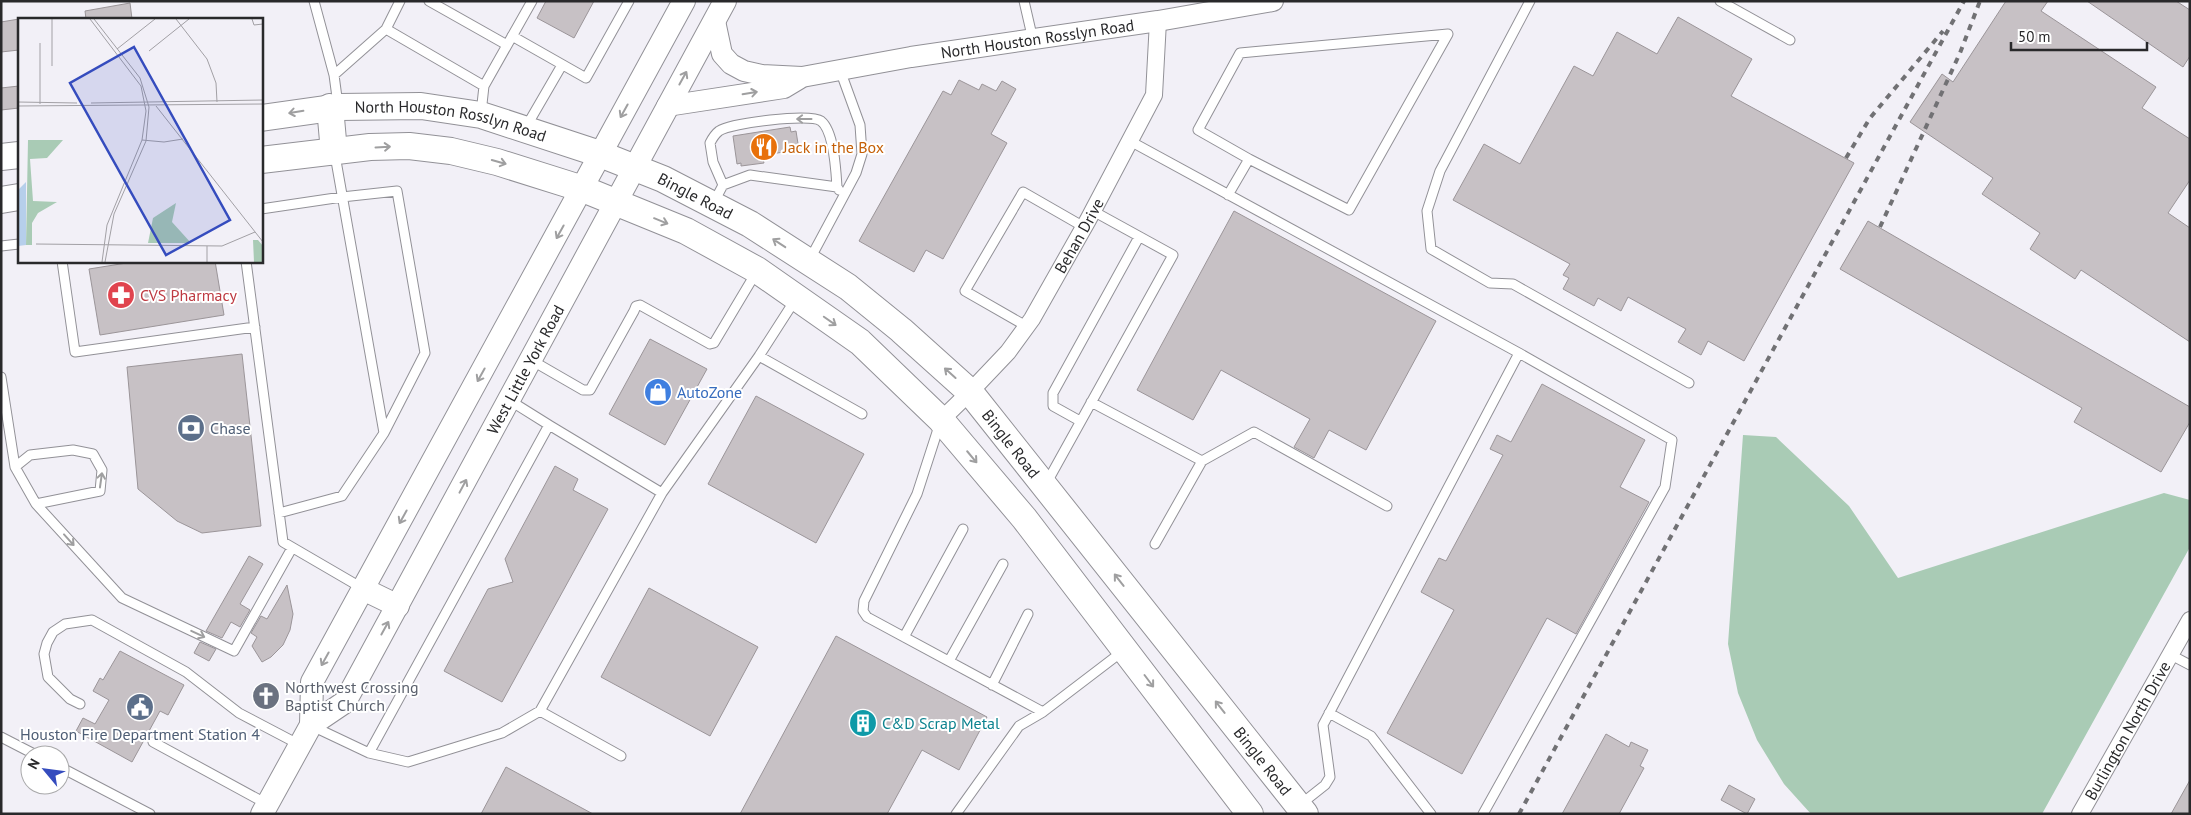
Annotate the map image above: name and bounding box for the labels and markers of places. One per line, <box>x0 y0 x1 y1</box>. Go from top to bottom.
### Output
restaurant icon: Jack in the Box <box>749 132 779 162</box>
place label: Jack in the Box <box>782 137 884 157</box>
pharmacy icon: CVS Pharmacy <box>106 280 136 310</box>
place label: CVS Pharmacy <box>140 285 238 305</box>
shop icon: AutoZone <box>643 377 673 407</box>
place label: AutoZone <box>677 382 742 402</box>
bank icon: Chase <box>176 413 206 443</box>
place label: Chase <box>210 418 251 438</box>
place label: Northwest Crossing Baptist Church <box>285 677 419 715</box>
church icon: Northwest Crossing Baptist Church <box>251 681 281 711</box>
public building icon: Houston Fire Department Station 4 <box>125 692 155 722</box>
building icon: C&D Scrap Metal <box>848 708 878 738</box>
place label: C&D Scrap Metal <box>882 713 1000 733</box>
place label: Houston Fire Department Station 4 <box>20 724 260 744</box>

